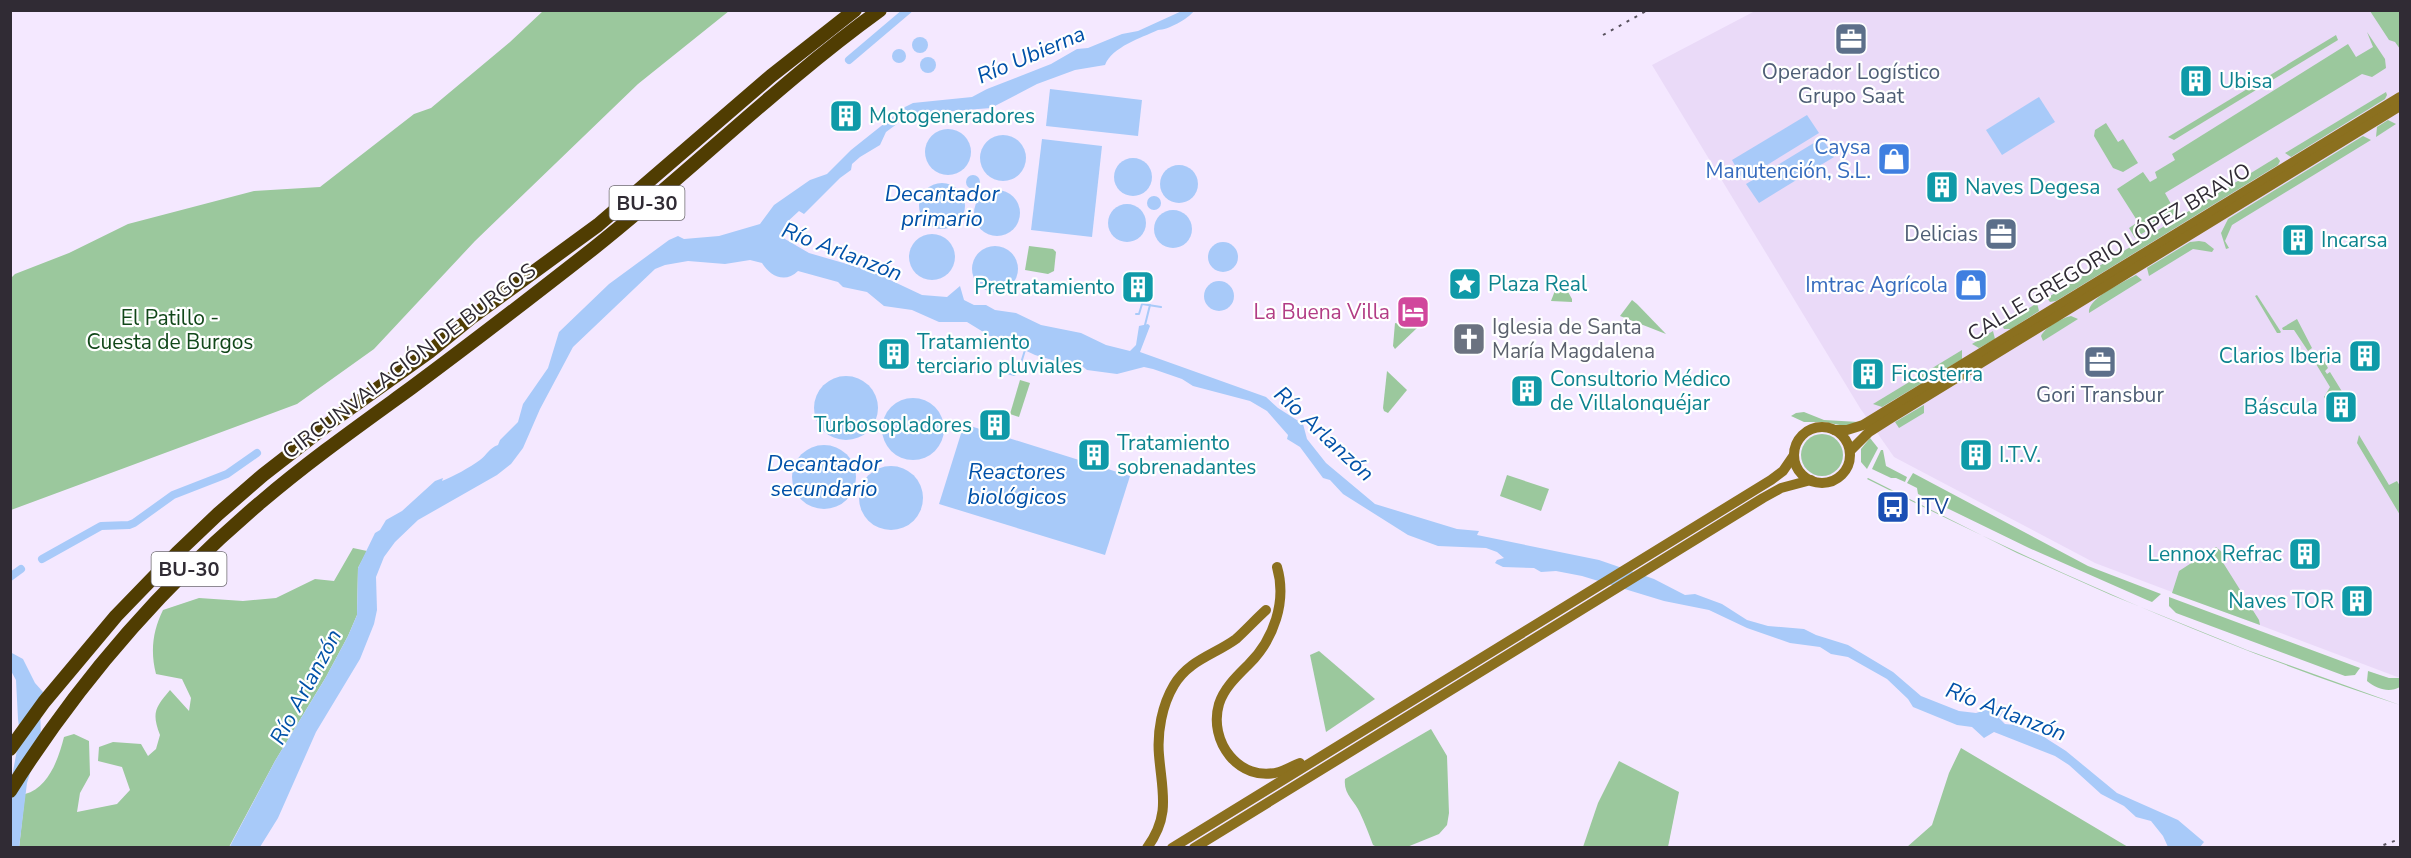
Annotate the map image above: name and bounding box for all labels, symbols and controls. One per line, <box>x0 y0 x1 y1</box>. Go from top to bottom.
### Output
water label: Río Ubierna <box>972 19 1090 91</box>
office icon: Operador Logístico Grupo Saat <box>1833 21 1869 57</box>
place label: Operador Logístico Grupo Saat <box>1762 58 1940 110</box>
building icon: Ubisa <box>2178 63 2214 99</box>
place label: Ubisa <box>2219 67 2273 95</box>
building icon: Motogeneradores <box>828 98 864 134</box>
place label: Motogeneradores <box>869 102 1035 130</box>
place label: Caysa Manutención, S.L. <box>1706 133 1871 185</box>
shop icon: Caysa Manutención, S.L. <box>1876 141 1912 177</box>
street label: CALLE GREGORIO LÓPEZ BRAVO <box>1962 156 2256 348</box>
building icon: Naves Degesa <box>1924 169 1960 205</box>
place label: Naves Degesa <box>1965 173 2100 201</box>
water label: Decantador primario <box>885 179 1000 234</box>
road number: BU-30 <box>610 186 684 220</box>
water label: Río Arlanzón <box>777 215 907 289</box>
office icon: Delicias <box>1983 216 2019 252</box>
place label: Delicias <box>1904 220 1978 248</box>
building icon: Incarsa <box>2280 222 2316 258</box>
place label: Incarsa <box>2321 226 2388 254</box>
street label: CIRCUNVALACIÓN DE BURGOS <box>277 256 541 466</box>
place icon: Plaza Real <box>1447 266 1483 302</box>
shop icon: Imtrac Agrícola <box>1953 267 1989 303</box>
building icon: Pretratamiento <box>1120 269 1156 305</box>
place label: Plaza Real <box>1488 270 1588 298</box>
place label: Imtrac Agrícola <box>1805 271 1948 299</box>
place label: Pretratamiento <box>974 273 1115 301</box>
hotel icon: La Buena Villa <box>1395 294 1431 330</box>
place label: La Buena Villa <box>1254 298 1390 326</box>
park label: El Patillo - Cuesta de Burgos <box>87 304 253 356</box>
place label: Iglesia de Santa María Magdalena <box>1492 313 1655 365</box>
church icon: Iglesia de Santa María Magdalena <box>1451 321 1487 357</box>
place label: Tratamiento terciario pluviales <box>917 328 1082 380</box>
building icon: Tratamiento terciario pluviales <box>876 336 912 372</box>
building icon: Clarios Iberia <box>2347 338 2383 374</box>
place label: Clarios Iberia <box>2219 342 2342 370</box>
office icon: Gori Transbur <box>2082 344 2118 380</box>
building icon: Ficosterra <box>1850 356 1886 392</box>
place label: Ficosterra <box>1891 360 1983 388</box>
place label: Consultorio Médico de Villalonquéjar <box>1550 365 1731 417</box>
building icon: Consultorio Médico de Villalonquéjar <box>1509 373 1545 409</box>
water label: Río Arlanzón <box>1267 380 1381 488</box>
place label: Gori Transbur <box>2036 381 2164 409</box>
building icon: Báscula <box>2323 389 2359 425</box>
place label: Báscula <box>2244 393 2318 421</box>
building icon: Turbosopladores <box>977 407 1013 443</box>
place label: Turbosopladores <box>814 411 972 439</box>
place label: Tratamiento sobrenadantes <box>1117 429 1256 481</box>
building icon: Tratamiento sobrenadantes <box>1076 437 1112 473</box>
building icon: I.T.V. <box>1958 437 1994 473</box>
place label: I.T.V. <box>1999 441 2041 469</box>
water label: Decantador secundario <box>767 449 882 504</box>
water label: Reactores biológicos <box>967 457 1067 512</box>
bus stop icon: ITV <box>1875 489 1911 525</box>
place label: ITV <box>1916 493 1949 521</box>
building icon: Lennox Refrac <box>2287 536 2323 572</box>
place label: Lennox Refrac <box>2148 540 2282 568</box>
road number: BU-30 <box>152 552 226 586</box>
building icon: Naves TOR <box>2339 583 2375 619</box>
place label: Naves TOR <box>2228 587 2334 615</box>
water label: Río Arlanzón <box>263 624 349 750</box>
water label: Río Arlanzón <box>1941 675 2071 749</box>

